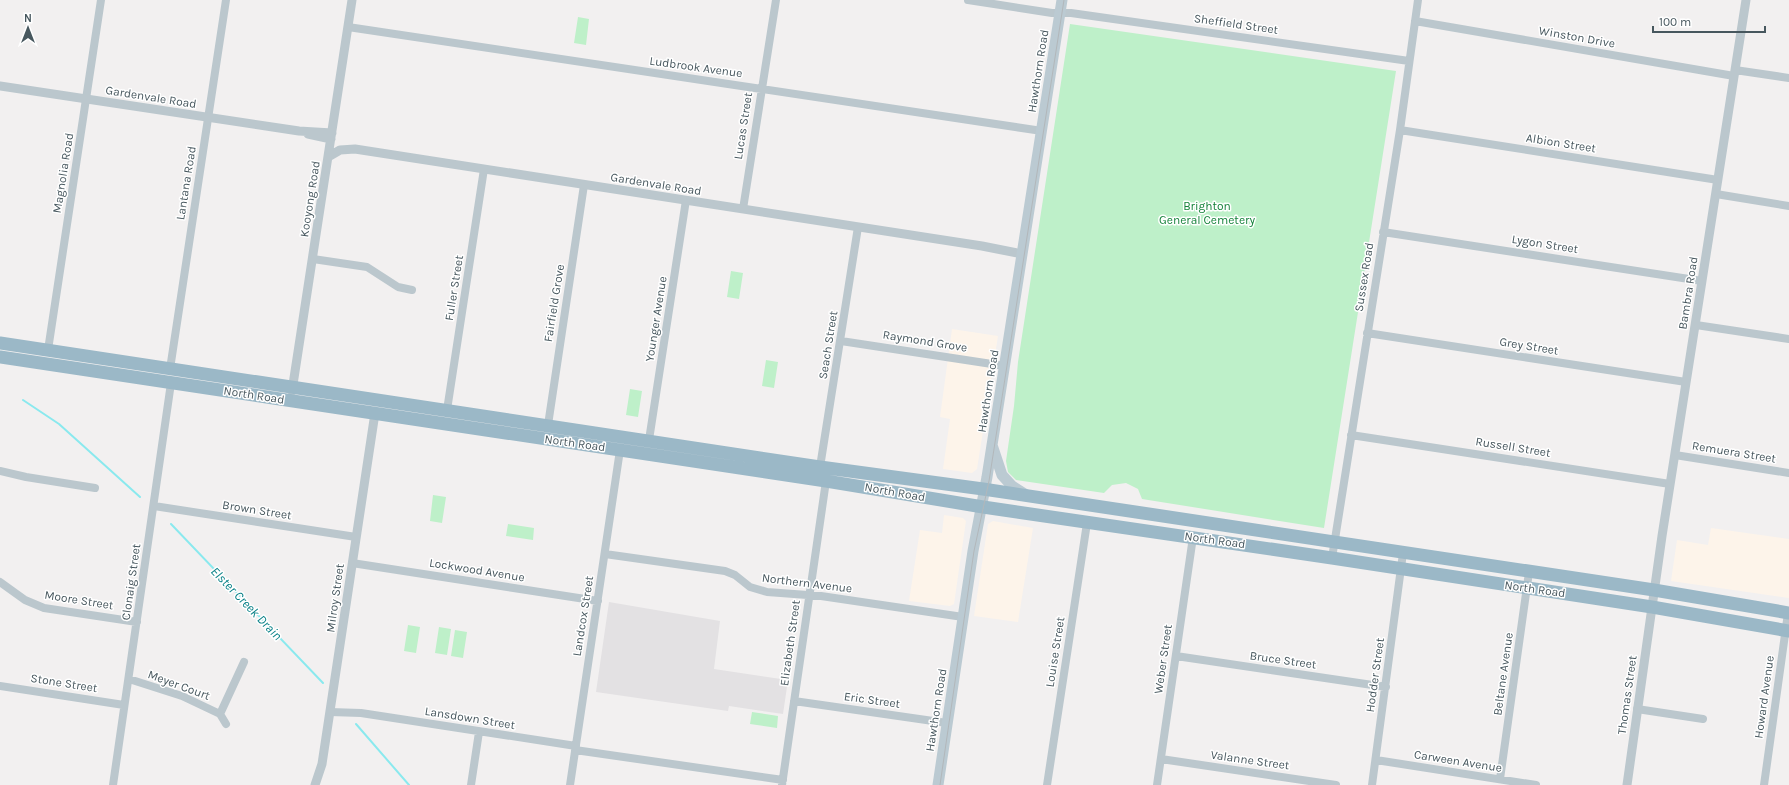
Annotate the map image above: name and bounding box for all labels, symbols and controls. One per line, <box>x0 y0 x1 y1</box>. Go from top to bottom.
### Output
north arrow <box>8 8 48 48</box>
scale bar <box>1653 8 1765 34</box>
street label: Sheffield Street <box>1193 11 1279 37</box>
text: N <box>24 12 32 25</box>
text: 100 m <box>1659 15 1691 29</box>
street label: Winston Drive <box>1538 23 1616 51</box>
street label: Hawthorn Road <box>1025 29 1051 113</box>
street label: Ludbrook Avenue <box>649 54 743 80</box>
street label: Gardenvale Road <box>105 83 197 111</box>
street label: Lucas Street <box>731 91 755 161</box>
street label: Albion Street <box>1525 131 1597 156</box>
street label: Magnolia Road <box>50 132 76 214</box>
street label: Lantana Road <box>173 145 199 221</box>
street label: Kooyong Road <box>297 160 323 238</box>
street label: Gardenvale Road <box>610 170 702 198</box>
park label: Brighton General Cemetery <box>1159 199 1255 227</box>
street label: Lygon Street <box>1511 232 1580 256</box>
street label: Sussex Road <box>1352 241 1376 313</box>
street label: Fuller Street <box>442 254 466 322</box>
street label: Bambra Road <box>1675 255 1701 331</box>
street label: Fairfield Grove <box>541 263 567 343</box>
street label: Younger Avenue <box>642 275 670 363</box>
street label: Seach Street <box>816 309 840 380</box>
street label: Raymond Grove <box>882 327 968 355</box>
street label: Grey Street <box>1498 334 1560 358</box>
street label: Hawthorn Road <box>975 349 1001 433</box>
street label: North Road <box>223 383 285 407</box>
street label: North Road <box>544 432 606 454</box>
street label: Russell Street <box>1474 434 1552 460</box>
street label: Remuera Street <box>1691 438 1778 466</box>
street label: North Road <box>864 480 926 504</box>
street label: Brown Street <box>221 498 293 522</box>
street label: North Road <box>1184 529 1246 551</box>
street label: Clonaig Street <box>119 542 143 621</box>
street label: Lockwood Avenue <box>428 556 526 584</box>
street label: Milroy Street <box>323 562 347 633</box>
water label: Elster Creek Drain <box>208 564 285 643</box>
street label: Northern Avenue <box>761 571 853 595</box>
street label: Landcox Street <box>570 574 596 657</box>
street label: North Road <box>1504 578 1566 600</box>
street label: Moore Street <box>44 588 115 612</box>
street label: Elizabeth Street <box>777 599 803 687</box>
street label: Louise Street <box>1043 615 1068 688</box>
street label: Weber Street <box>1151 623 1175 695</box>
street label: Beltane Avenue <box>1490 632 1516 716</box>
street label: Hodder Street <box>1363 636 1387 713</box>
street label: Bruce Street <box>1249 648 1318 672</box>
street label: Thomas Street <box>1615 654 1640 735</box>
street label: Howard Avenue <box>1751 655 1777 739</box>
street label: Meyer Court <box>146 667 213 703</box>
street label: Hawthorn Road <box>923 668 949 752</box>
street label: Stone Street <box>30 671 99 695</box>
street label: Eric Street <box>843 689 902 711</box>
street label: Lansdown Street <box>424 704 517 732</box>
street label: Carween Avenue <box>1413 747 1503 775</box>
street label: Valanne Street <box>1210 748 1291 773</box>

